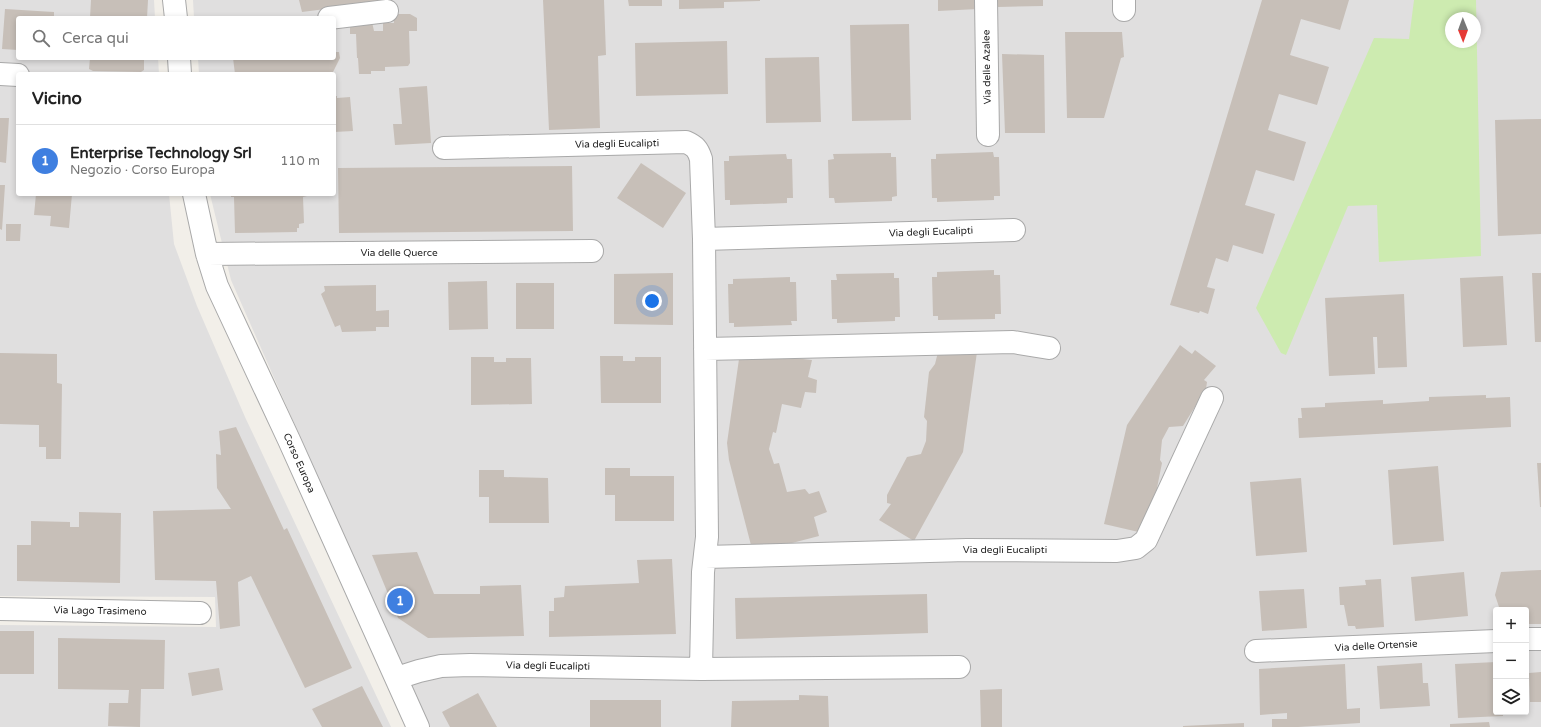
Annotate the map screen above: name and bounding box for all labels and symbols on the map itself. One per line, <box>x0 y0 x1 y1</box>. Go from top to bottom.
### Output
north arrow <box>1445 12 1481 48</box>
street label: Via delle Azalee <box>980 29 994 104</box>
street label: Via degli Eucalipti <box>575 137 659 151</box>
street label: Via degli Eucalipti <box>889 225 973 239</box>
street label: Via delle Querce <box>360 247 438 259</box>
your location <box>642 291 662 311</box>
street label: Corso Europa <box>280 431 318 495</box>
street label: Via degli Eucalipti <box>963 544 1047 556</box>
pin: 1 <box>387 586 413 616</box>
street label: Via Lago Trasimeno <box>53 604 147 618</box>
street label: Via delle Ortensie <box>1334 638 1418 654</box>
street label: Via degli Eucalipti <box>506 659 590 673</box>

